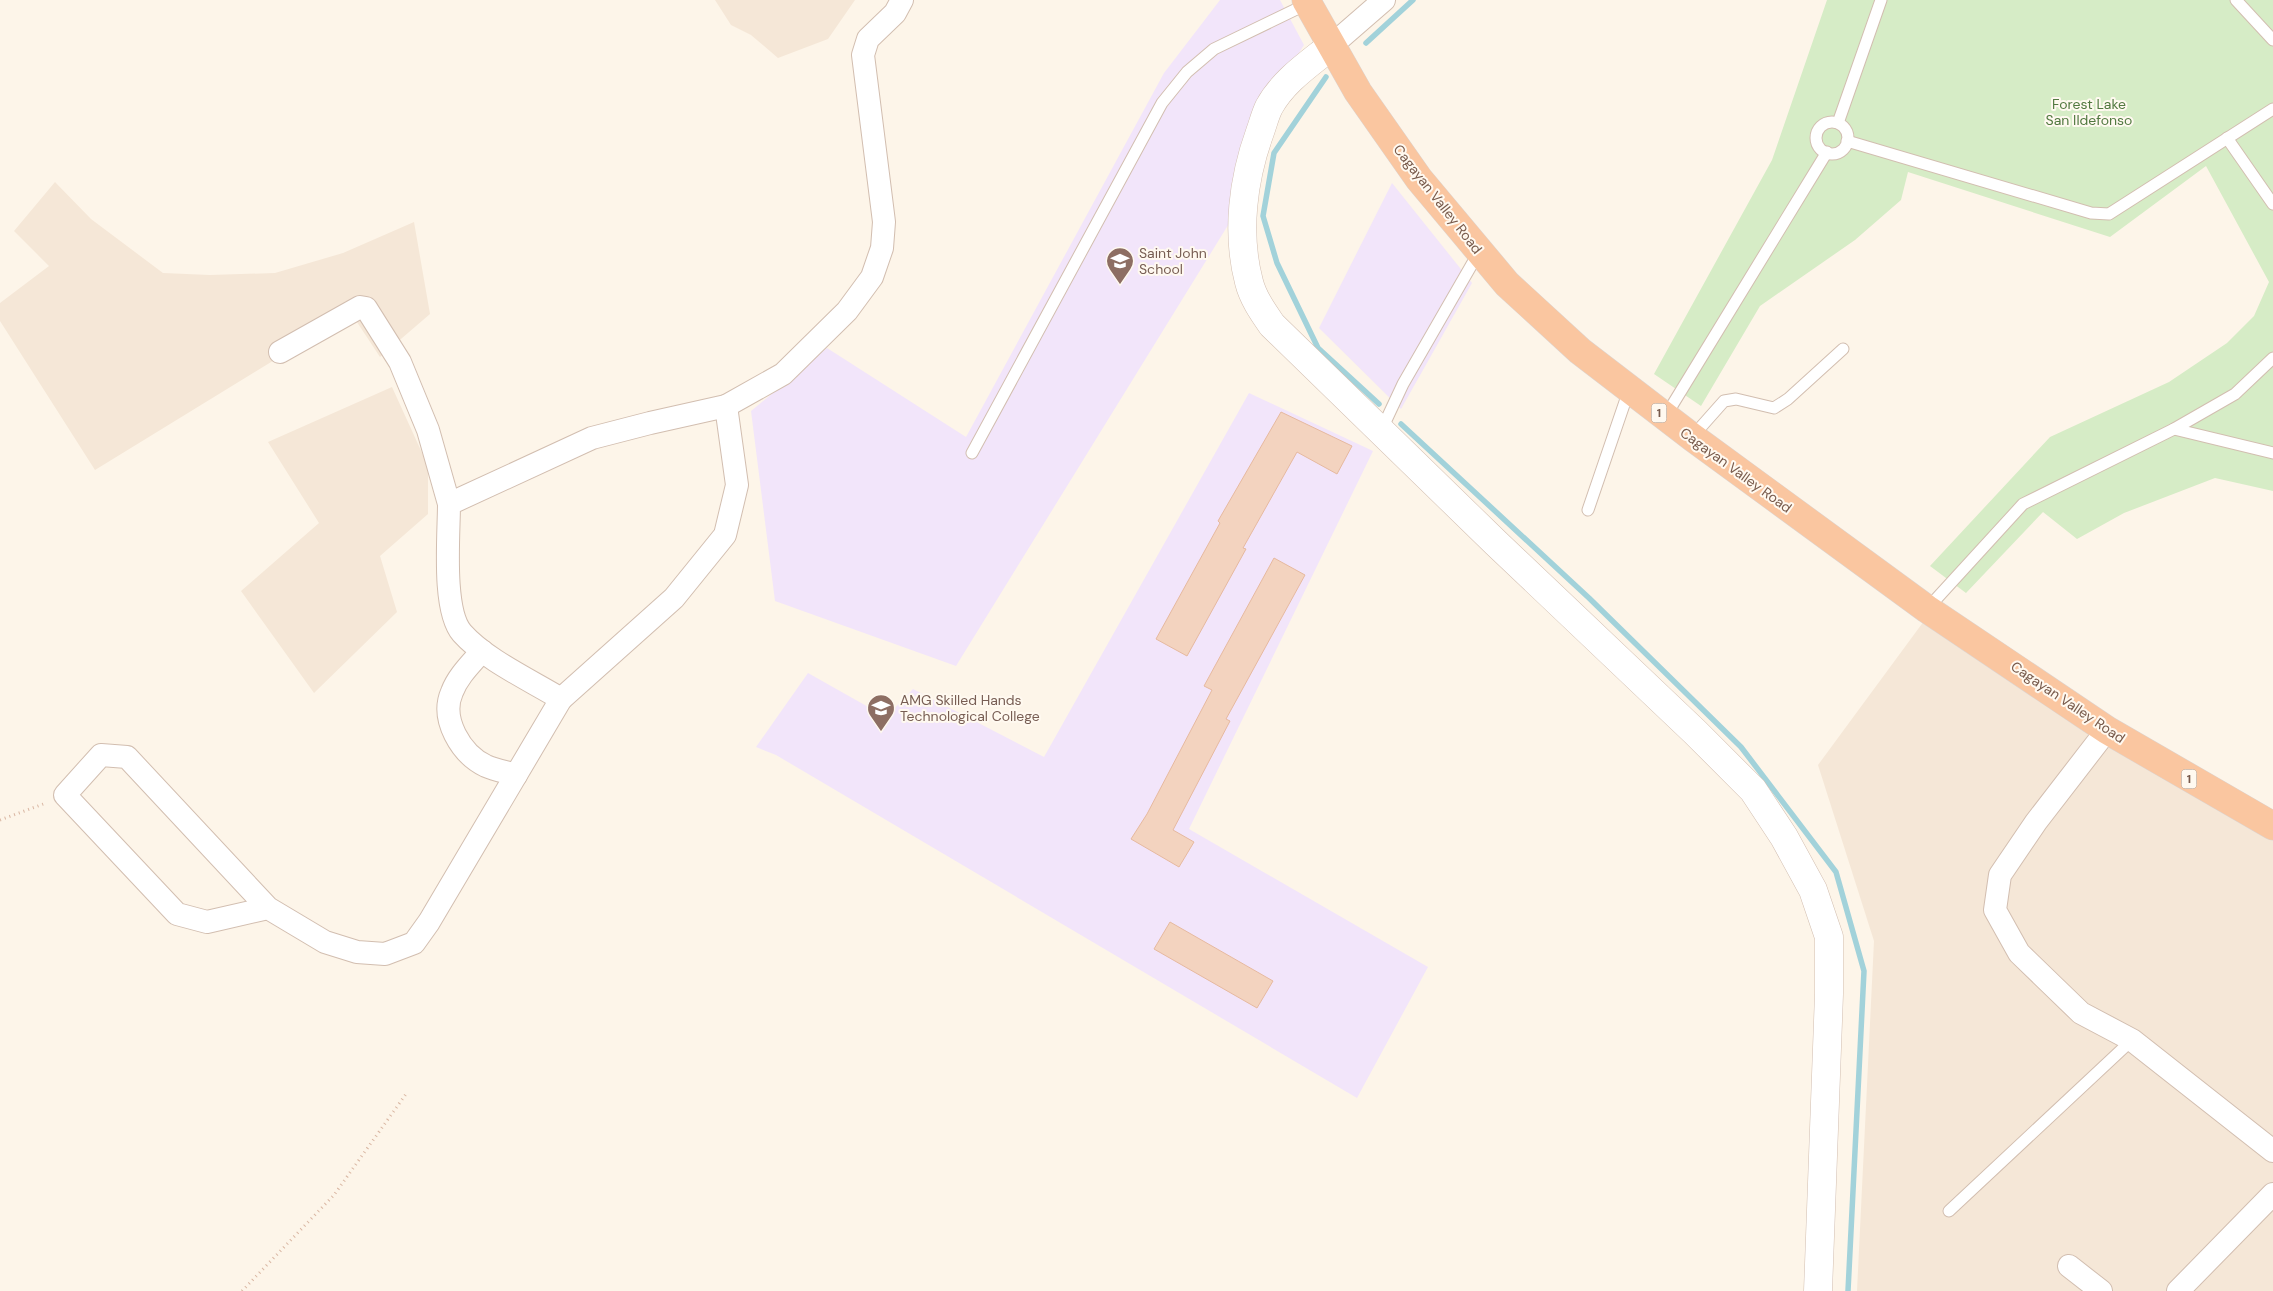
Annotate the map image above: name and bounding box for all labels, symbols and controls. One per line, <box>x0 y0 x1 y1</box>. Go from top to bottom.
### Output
park label: Forest Lake San Ildefonso <box>2046 95 2132 129</box>
street label: Cagayan Valley Road <box>1390 141 1486 257</box>
place label: Saint John School <box>1139 244 1207 278</box>
school or university icon: Saint John School <box>1105 246 1135 285</box>
road number: 1 <box>1652 403 1666 422</box>
street label: Cagayan Valley Road <box>1677 423 1795 517</box>
street label: Cagayan Valley Road <box>2007 657 2129 747</box>
place label: AMG Skilled Hands Technological College <box>900 691 1040 725</box>
school or university icon: AMG Skilled Hands Technological College <box>866 693 896 732</box>
road number: 1 <box>2182 770 2196 789</box>

